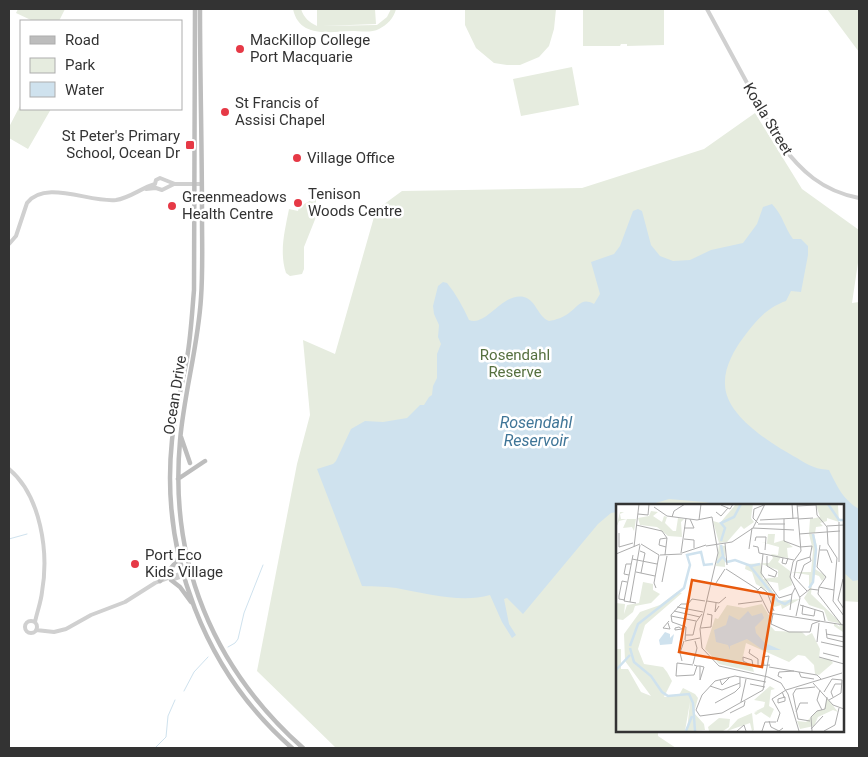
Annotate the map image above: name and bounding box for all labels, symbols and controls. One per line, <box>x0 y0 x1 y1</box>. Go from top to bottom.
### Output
legend <box>20 20 182 110</box>
text: Road <box>65 31 99 49</box>
place label: MacKillop College Port Macquarie <box>250 31 370 66</box>
marker: MacKillop College Port Macquarie <box>234 43 246 55</box>
text: Park <box>65 56 96 74</box>
street label: Koala Street <box>739 80 797 158</box>
text: Water <box>65 81 104 99</box>
place label: St Francis of Assisi Chapel <box>235 94 325 129</box>
marker: St Francis of Assisi Chapel <box>219 106 231 118</box>
place label: St Peter's Primary School, Ocean Dr <box>62 127 180 162</box>
marker: St Peter's Primary School, Ocean Dr <box>184 139 196 151</box>
place label: Village Office <box>307 149 395 167</box>
marker: Village Office <box>291 152 303 164</box>
place label: Tenison Woods Centre <box>308 185 402 220</box>
place label: Greenmeadows Health Centre <box>182 188 287 223</box>
marker: Tenison Woods Centre <box>292 197 304 209</box>
marker: Greenmeadows Health Centre <box>166 200 178 212</box>
park label: Rosendahl Reserve <box>480 346 550 381</box>
street label: Ocean Drive <box>160 354 190 436</box>
water label: Rosendahl Reservoir <box>500 413 573 450</box>
inset map <box>616 504 843 732</box>
place label: Port Eco Kids Village <box>145 546 223 581</box>
marker: Port Eco Kids Village <box>129 558 141 570</box>

